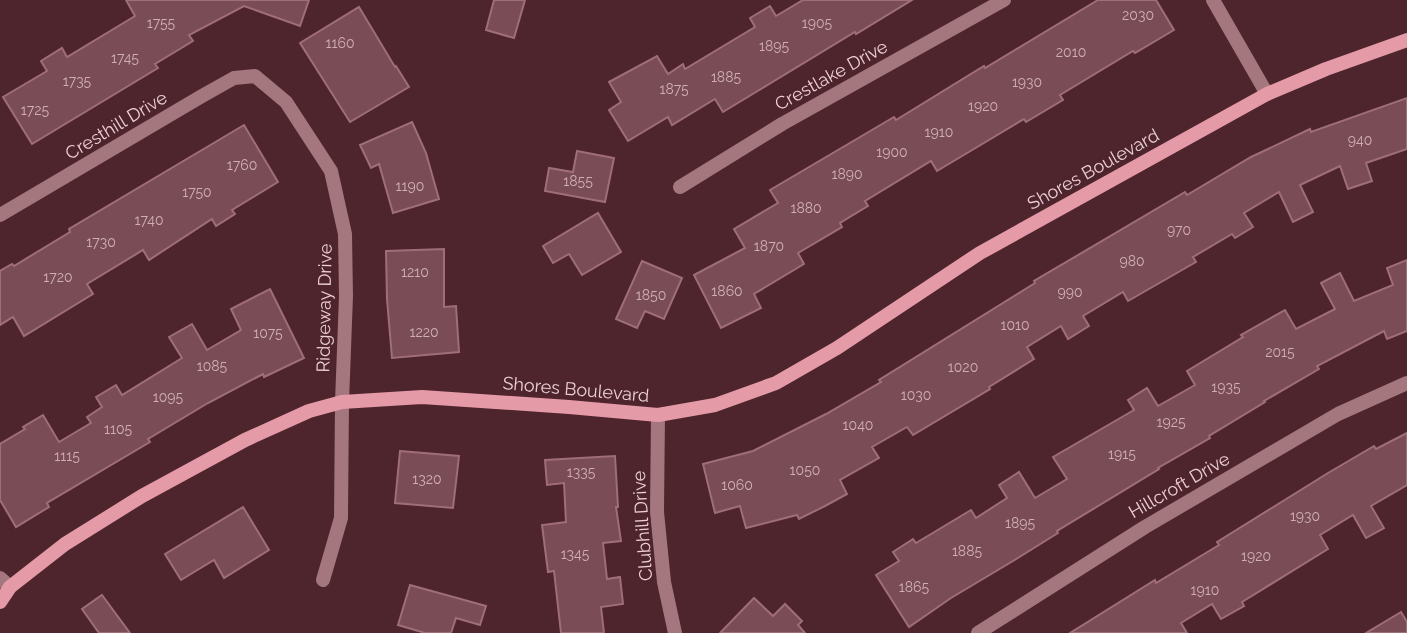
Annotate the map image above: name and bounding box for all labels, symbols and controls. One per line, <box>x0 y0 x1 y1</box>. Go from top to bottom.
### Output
house number: 2030 <box>1122 7 1154 23</box>
house number: 1755 <box>147 15 176 31</box>
house number: 1905 <box>802 15 833 31</box>
house number: 1160 <box>326 35 355 51</box>
street label: Crestlake Drive <box>771 35 891 115</box>
house number: 1895 <box>759 38 789 54</box>
house number: 2010 <box>1056 44 1086 60</box>
house number: 1745 <box>111 50 139 66</box>
house number: 1885 <box>711 69 741 85</box>
house number: 1735 <box>63 73 92 89</box>
house number: 1930 <box>1012 74 1042 90</box>
house number: 1875 <box>659 81 689 97</box>
street label: Cresthill Drive <box>61 86 171 164</box>
house number: 1920 <box>968 98 998 114</box>
house number: 1725 <box>21 102 50 118</box>
house number: 1910 <box>925 124 953 140</box>
street label: Shores Boulevard <box>1024 124 1162 214</box>
house number: 940 <box>1348 132 1372 148</box>
house number: 1900 <box>876 144 908 160</box>
house number: 1760 <box>227 157 257 173</box>
house number: 1890 <box>831 166 863 182</box>
house number: 1855 <box>563 173 593 189</box>
house number: 1190 <box>396 178 424 194</box>
house number: 1750 <box>182 184 212 200</box>
house number: 1880 <box>790 200 822 216</box>
house number: 1740 <box>135 212 163 228</box>
house number: 970 <box>1167 222 1191 238</box>
house number: 1730 <box>86 234 116 250</box>
house number: 1870 <box>754 238 784 254</box>
street label: Ridgeway Drive <box>312 243 336 373</box>
house number: 980 <box>1119 253 1145 269</box>
house number: 1210 <box>401 264 429 280</box>
house number: 1720 <box>43 269 73 285</box>
house number: 1860 <box>711 283 743 299</box>
house number: 990 <box>1058 284 1082 300</box>
house number: 1850 <box>636 287 666 303</box>
house number: 1010 <box>1000 317 1030 333</box>
house number: 1220 <box>409 324 439 340</box>
house number: 1075 <box>253 325 283 341</box>
house number: 2015 <box>1265 344 1295 360</box>
house number: 1085 <box>197 358 228 374</box>
house number: 1020 <box>948 359 978 375</box>
street label: Shores Boulevard <box>502 372 650 406</box>
house number: 1935 <box>1211 379 1241 395</box>
house number: 1030 <box>901 387 931 403</box>
house number: 1095 <box>153 389 184 405</box>
house number: 1925 <box>1156 414 1186 430</box>
house number: 1040 <box>843 417 873 433</box>
house number: 1105 <box>104 421 132 437</box>
house number: 1915 <box>1108 446 1136 462</box>
street label: Hillcroft Drive <box>1125 447 1234 522</box>
house number: 1115 <box>54 448 80 464</box>
house number: 1050 <box>790 462 820 478</box>
house number: 1335 <box>567 464 596 480</box>
street label: Clubhill Drive <box>628 470 656 582</box>
house number: 1320 <box>412 471 442 487</box>
house number: 1060 <box>721 477 753 493</box>
house number: 1930 <box>1290 508 1320 524</box>
house number: 1895 <box>1005 515 1035 531</box>
house number: 1885 <box>952 543 982 559</box>
house number: 1345 <box>561 546 590 562</box>
house number: 1920 <box>1241 548 1271 564</box>
house number: 1865 <box>899 579 930 595</box>
house number: 1910 <box>1191 582 1219 598</box>

